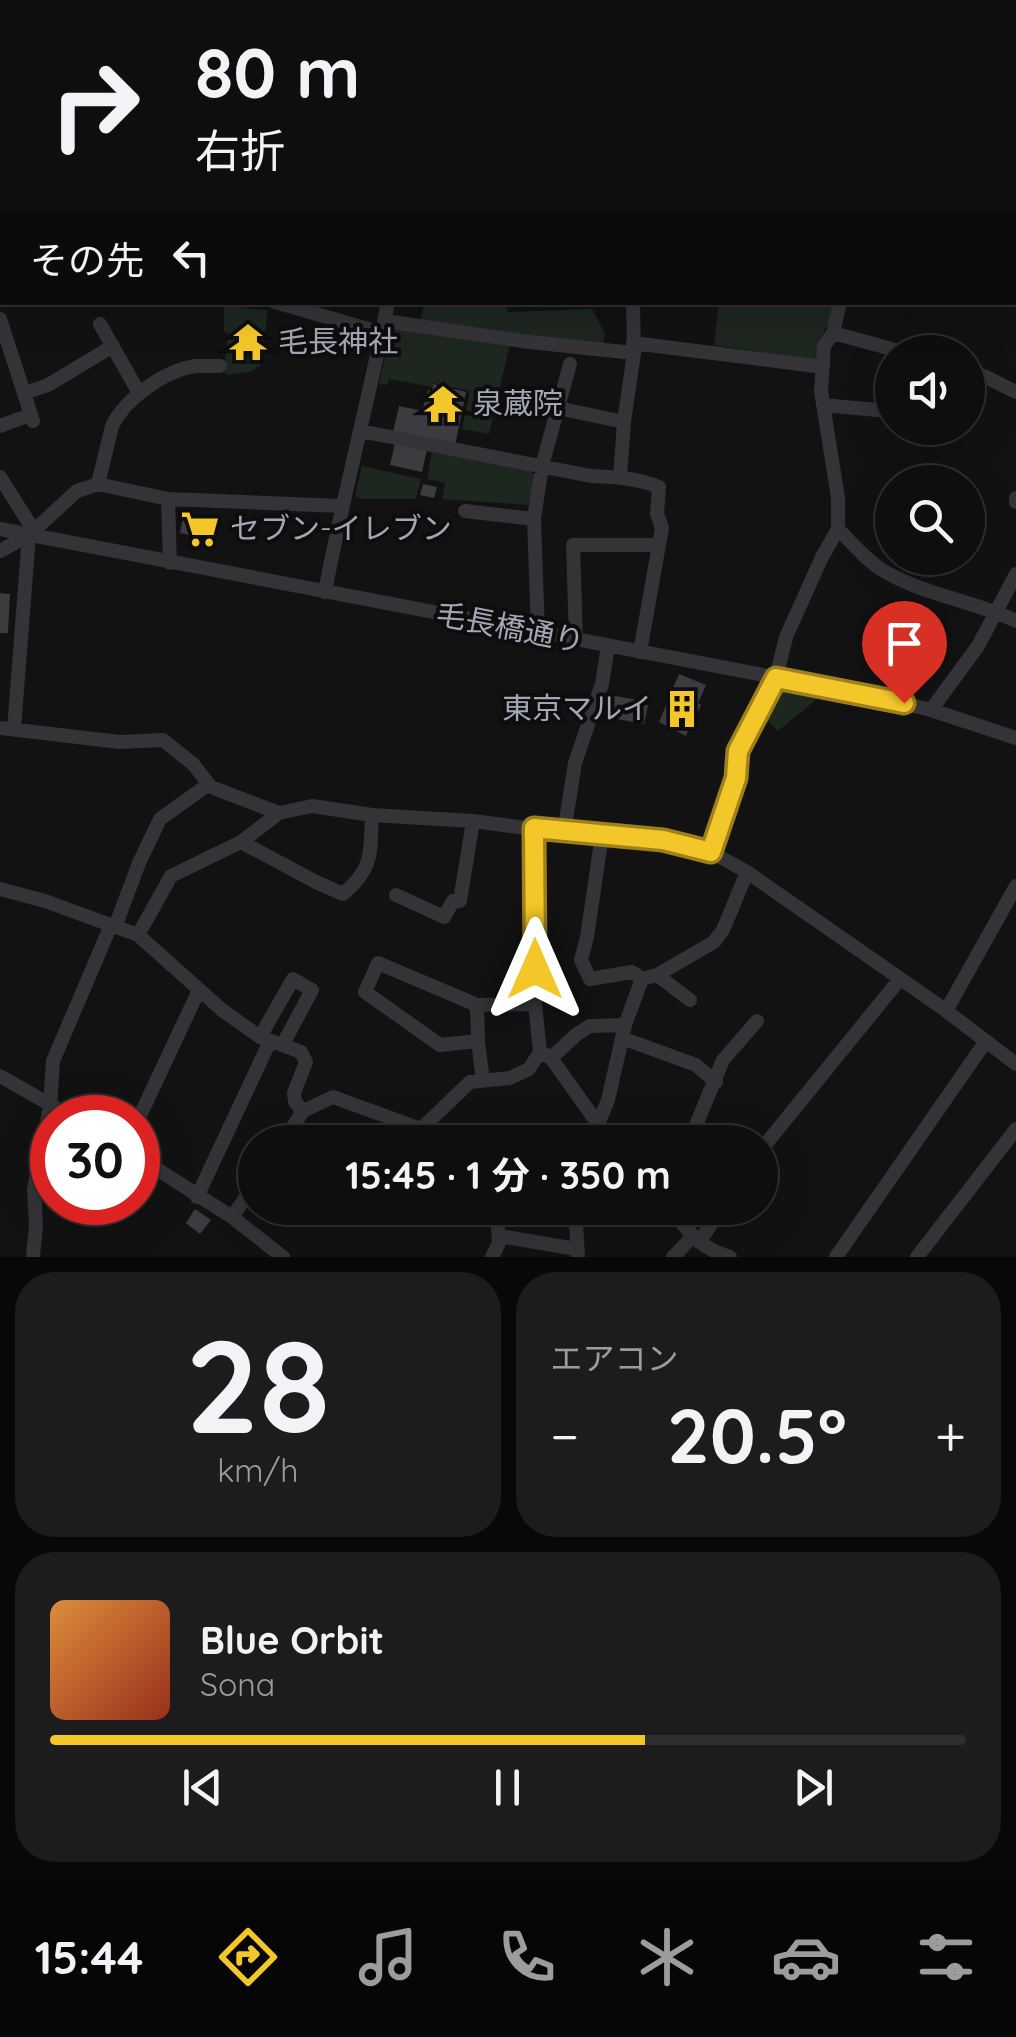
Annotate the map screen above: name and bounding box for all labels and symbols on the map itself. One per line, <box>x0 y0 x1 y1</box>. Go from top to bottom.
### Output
temple icon: 毛長神社 <box>227 321 269 363</box>
place label: 毛長神社 <box>278 322 398 360</box>
temple icon: 泉蔵院 <box>422 383 464 425</box>
place label: 泉蔵院 <box>473 384 563 422</box>
supermarket icon: セブン-イレブン <box>179 508 221 550</box>
place label: セブン-イレブン <box>230 509 452 547</box>
street label: 毛長橋通り <box>433 594 587 660</box>
pin <box>862 601 947 704</box>
building icon: 東京マルイ <box>661 688 703 730</box>
place label: 東京マルイ <box>502 689 652 727</box>
position arrow <box>483 917 587 1021</box>
speed limit sign: 30 <box>30 1095 160 1225</box>

